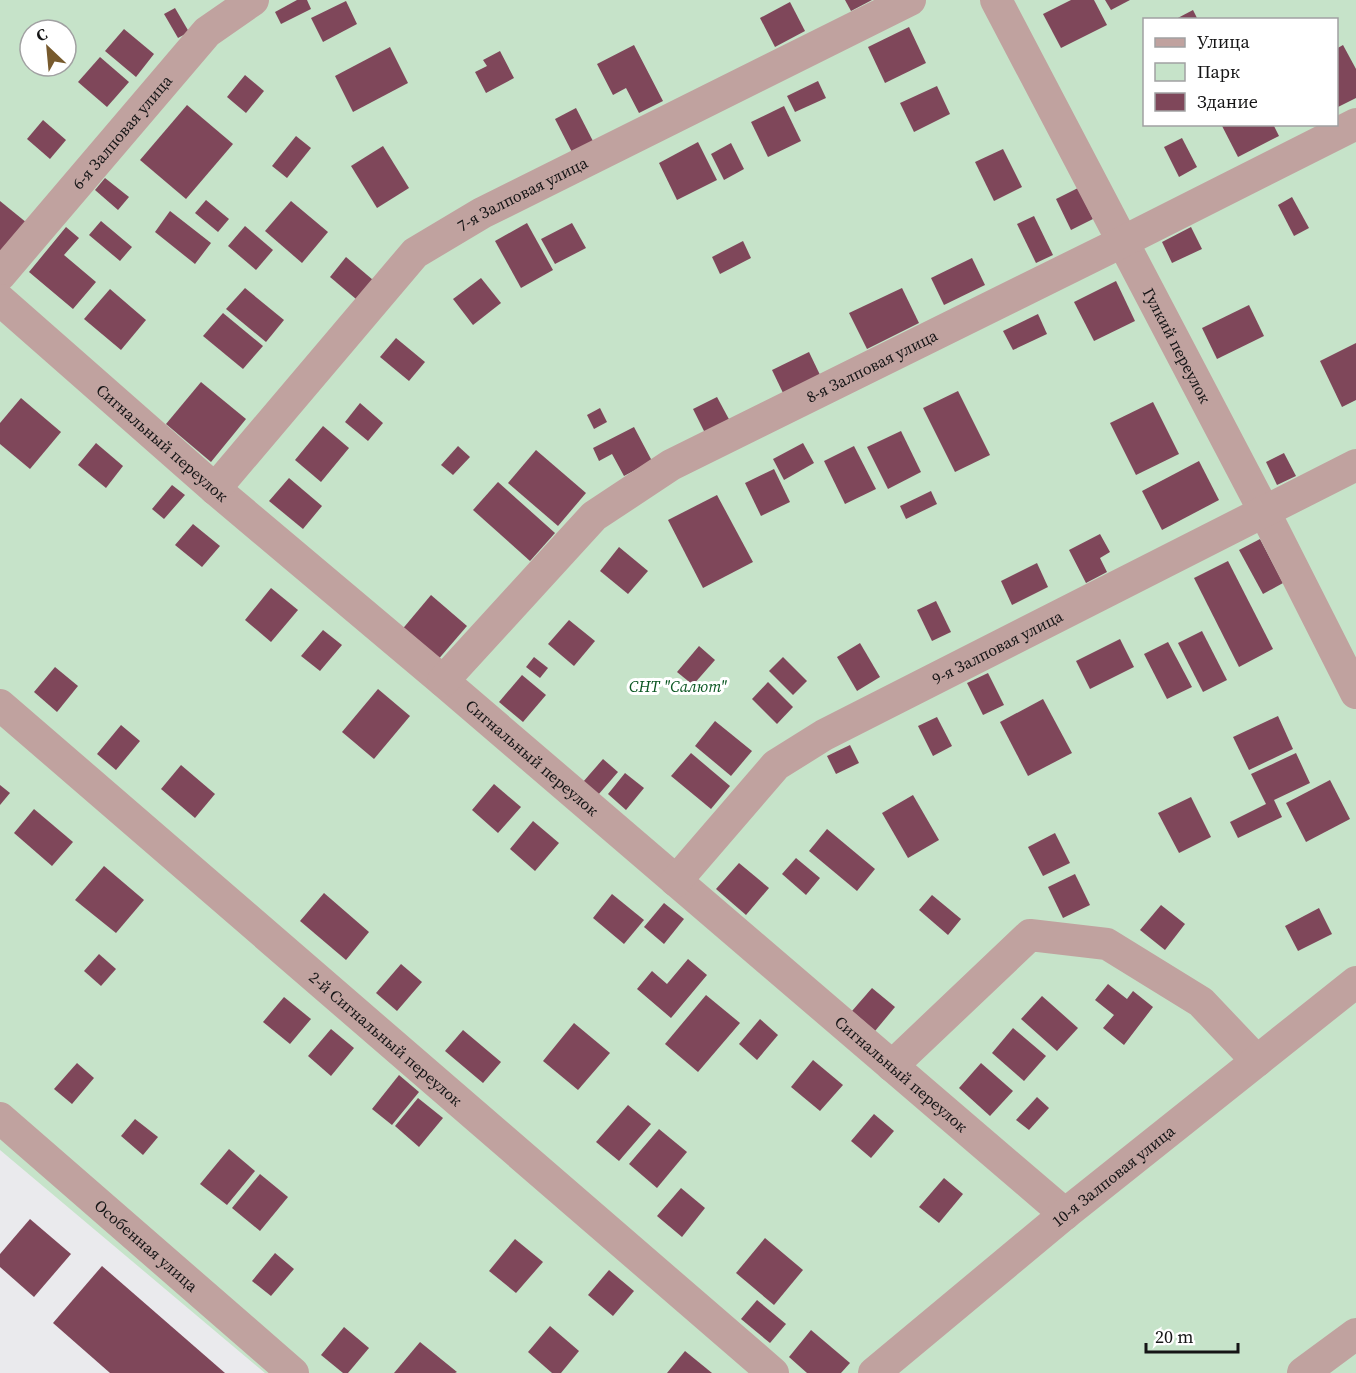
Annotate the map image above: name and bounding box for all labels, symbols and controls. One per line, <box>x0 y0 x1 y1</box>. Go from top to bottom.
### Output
north arrow <box>18 18 78 78</box>
legend <box>1143 18 1338 126</box>
text: С <box>32 22 51 47</box>
text: Улица <box>1197 29 1250 54</box>
text: Парк <box>1197 59 1240 84</box>
street label: 6-я Залповая улица <box>67 69 177 194</box>
text: Здание <box>1197 89 1258 114</box>
street label: 7-я Залповая улица <box>453 151 592 236</box>
street label: Гулкий переулок <box>1138 284 1217 407</box>
street label: 8-я Залповая улица <box>802 324 942 407</box>
street label: Сигнальный переулок <box>92 379 233 507</box>
street label: 9-я Залповая улица <box>928 604 1067 689</box>
park label: СНТ "Салют" <box>629 675 727 697</box>
street label: Сигнальный переулок <box>461 694 604 821</box>
street label: 2-й Сигнальный переулок <box>305 966 467 1111</box>
street label: Сигнальный переулок <box>830 1011 973 1137</box>
street label: 10-я Залповая улица <box>1047 1119 1180 1232</box>
street label: Особенная улица <box>90 1194 203 1297</box>
scale bar <box>1146 1316 1238 1354</box>
text: 20 m <box>1155 1324 1193 1349</box>

